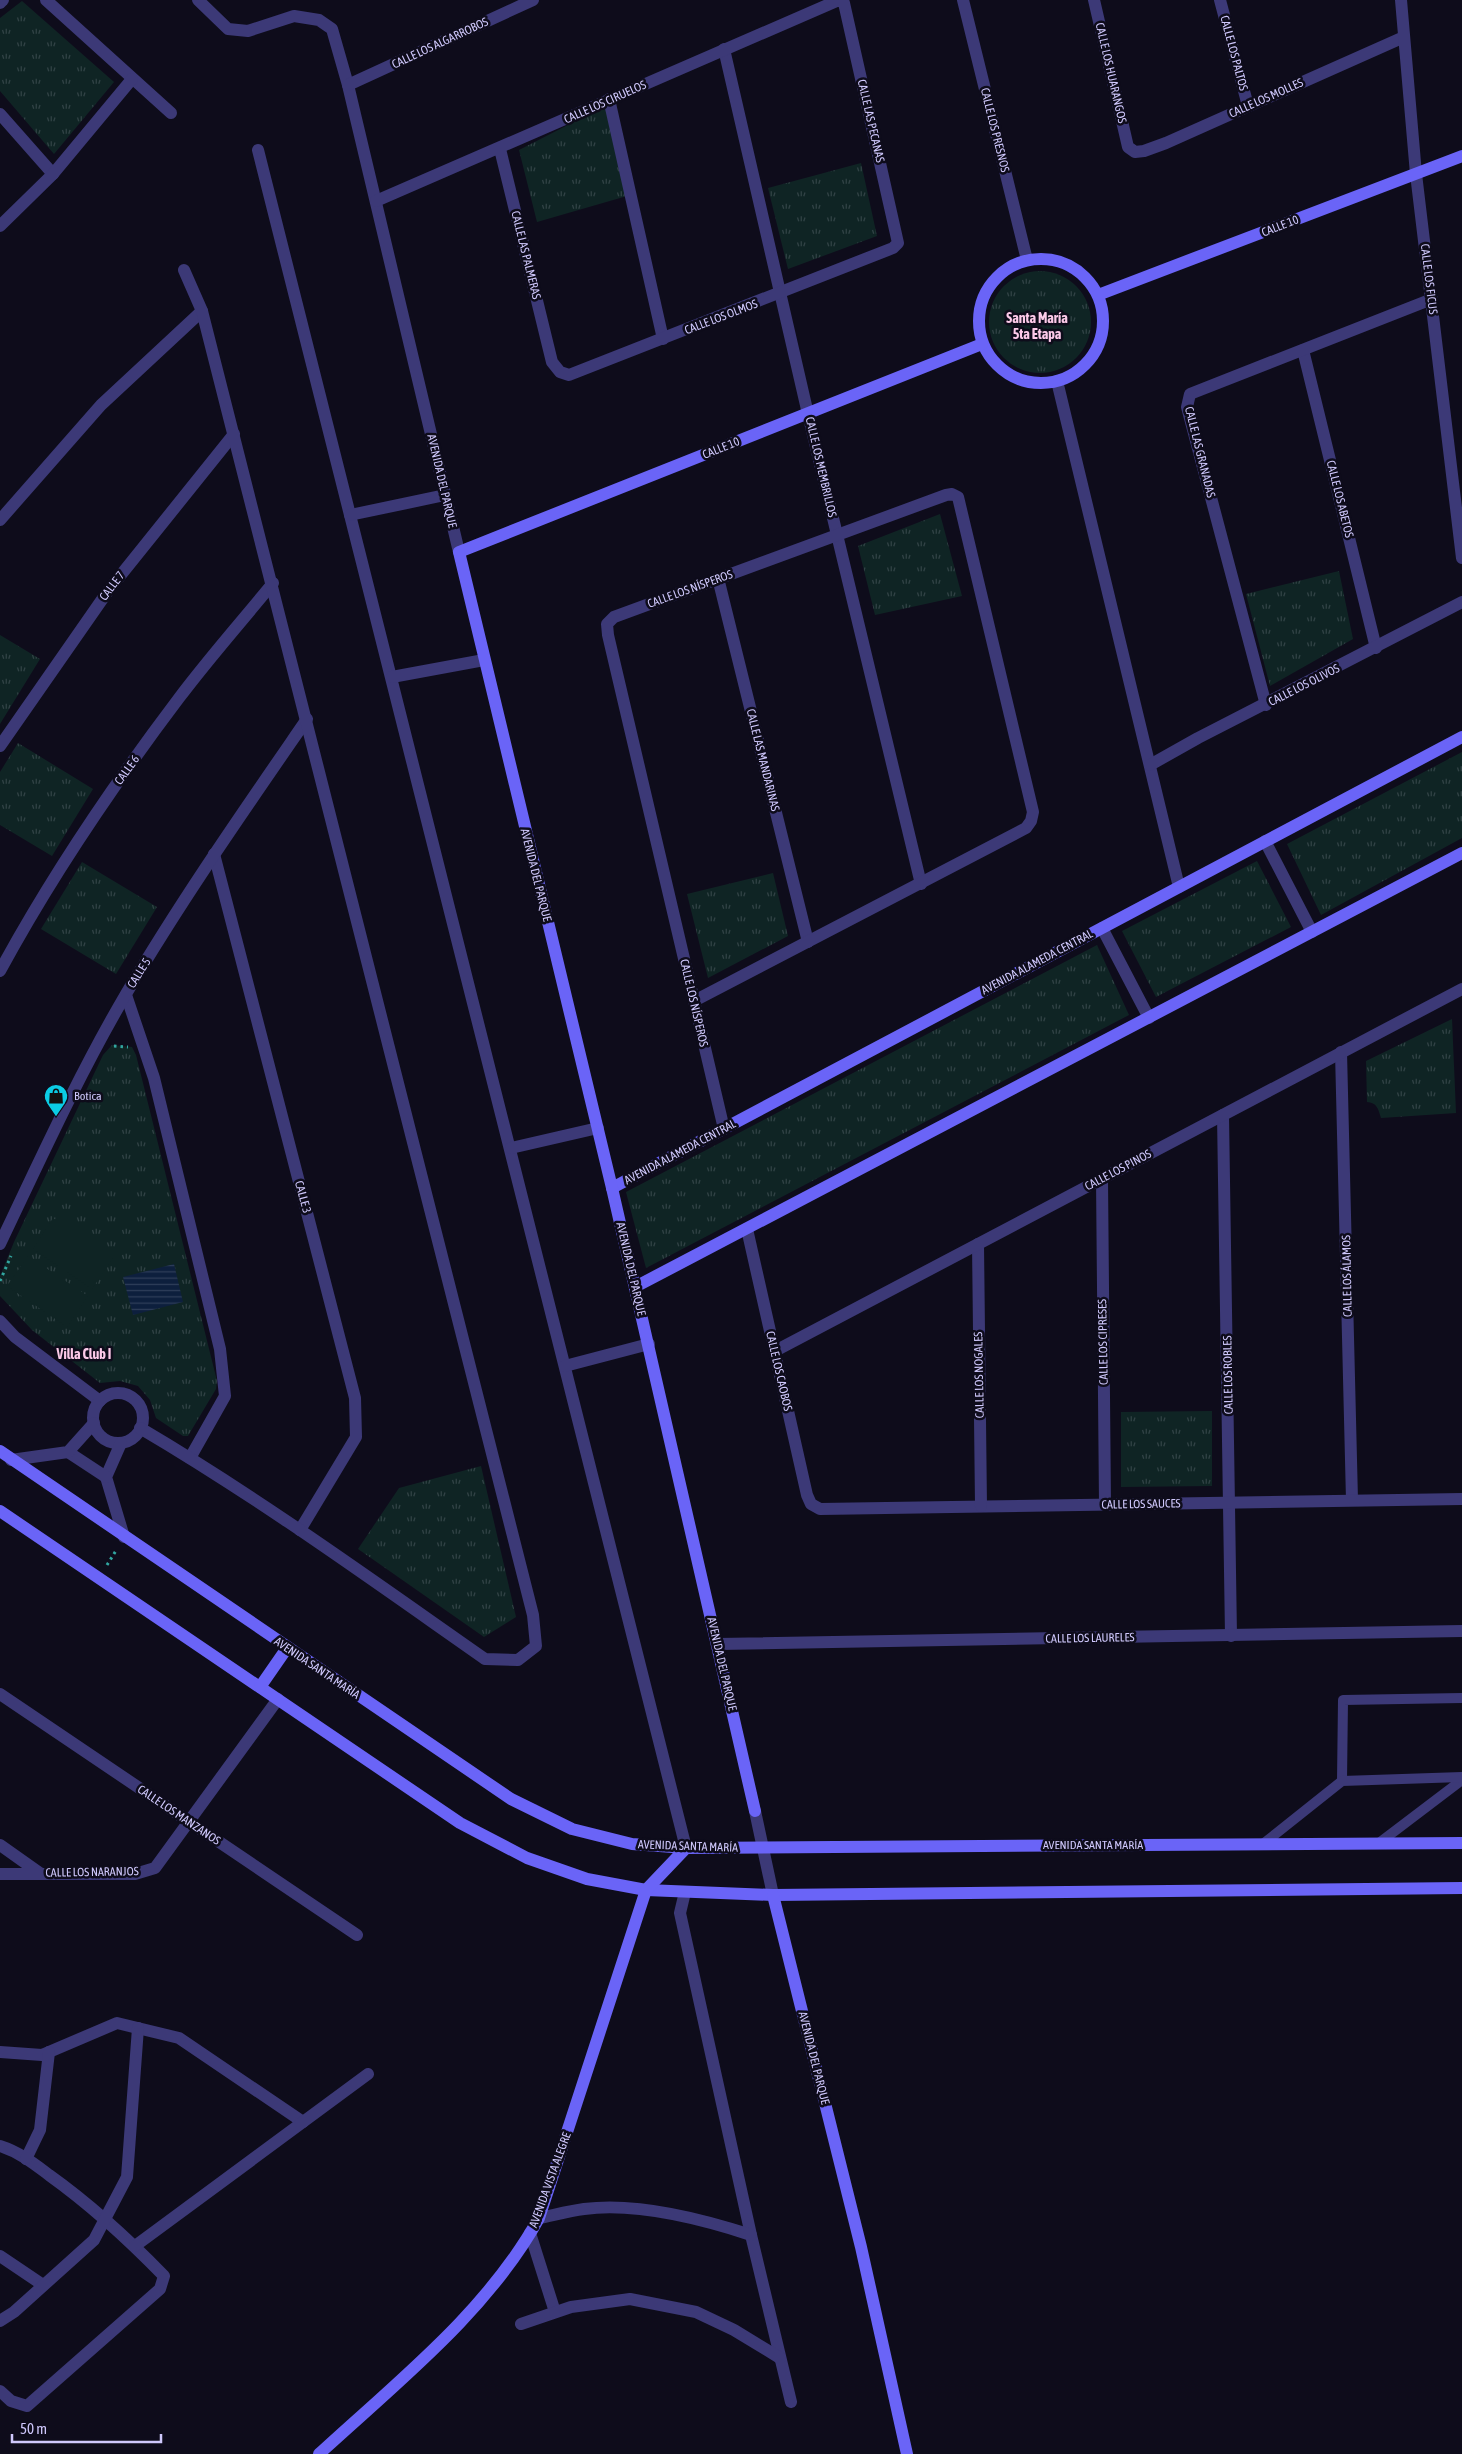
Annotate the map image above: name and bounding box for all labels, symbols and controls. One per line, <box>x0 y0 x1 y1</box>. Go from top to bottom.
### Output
street label: CALLE LOS PALTOS <box>1217 14 1251 92</box>
street label: CALLE LOS ALGARROBOS <box>390 15 490 71</box>
street label: CALLE LOS HUARANGOS <box>1093 21 1129 125</box>
street label: CALLE LOS MOLLES <box>1227 75 1305 121</box>
street label: CALLE LOS CIRUELOS <box>562 78 648 126</box>
street label: CALLE LAS PECANAS <box>855 78 887 164</box>
street label: CALLE LOS PRESNOS <box>978 86 1012 174</box>
street label: CALLE LAS PALMERAS <box>508 209 544 301</box>
street label: CALLE 10 <box>1259 212 1301 239</box>
street label: CALLE LOS FICUS <box>1418 243 1440 315</box>
street label: CALLE LOS OLMOS <box>682 297 760 337</box>
district label: Santa María 5ta Etapa <box>1006 310 1068 342</box>
street label: CALLE LAS GRANADAS <box>1182 405 1218 499</box>
street label: CALLE LOS MEMBRILLOS <box>803 416 839 518</box>
street label: AVENIDA DEL PARQUE <box>424 433 460 529</box>
street label: CALLE 10 <box>700 434 742 462</box>
street label: CALLE LOS ABETOS <box>1324 459 1356 539</box>
street label: CALLE LOS NÍSPEROS <box>646 567 734 611</box>
street label: CALLE 7 <box>96 568 128 603</box>
street label: CALLE LOS OLIVOS <box>1266 661 1342 709</box>
street label: CALLE LAS MANDARINAS <box>743 707 783 813</box>
street label: CALLE 6 <box>112 752 143 787</box>
street label: AVENIDA DEL PARQUE <box>518 827 554 923</box>
street label: AVENIDA ALAMEDA CENTRAL <box>979 926 1095 997</box>
street label: CALLE 5 <box>124 955 154 991</box>
street label: CALLE LOS NÍSPEROS <box>677 958 711 1048</box>
shop icon: Botica <box>43 1083 69 1117</box>
place label: Botica <box>74 1089 102 1103</box>
street label: AVENIDA ALAMEDA CENTRAL <box>622 1116 738 1187</box>
street label: CALLE LOS PINOS <box>1082 1147 1154 1193</box>
street label: CALLE 3 <box>292 1179 314 1215</box>
street label: AVENIDA DEL PARQUE <box>613 1221 649 1317</box>
street label: CALLE LOS ÁLAMOS <box>1339 1235 1355 1317</box>
street label: CALLE LOS CIPRESES <box>1095 1299 1111 1385</box>
street label: CALLE LOS CAOBOS <box>763 1330 795 1412</box>
street label: CALLE LOS NOGALES <box>971 1332 987 1418</box>
street label: CALLE LOS ROBLES <box>1220 1335 1236 1415</box>
district label: Villa Club I <box>56 1346 111 1362</box>
street label: CALLE LOS SAUCES <box>1101 1496 1181 1512</box>
street label: AVENIDA DEL PARQUE <box>704 1616 740 1712</box>
street label: CALLE LOS LAURELES <box>1045 1630 1135 1646</box>
street label: AVENIDA SANTA MARÍA <box>272 1634 363 1702</box>
street label: CALLE LOS MANZANOS <box>135 1782 223 1848</box>
street label: AVENIDA SANTA MARÍA <box>638 1837 738 1855</box>
street label: AVENIDA SANTA MARÍA <box>1043 1838 1143 1852</box>
street label: CALLE LOS NARANJOS <box>45 1864 139 1880</box>
street label: AVENIDA DEL PARQUE <box>796 2010 832 2106</box>
street label: AVENIDA VISTA ALEGRE <box>526 2130 574 2230</box>
scale bar <box>12 2412 161 2444</box>
text: 50 m <box>20 2420 47 2437</box>

